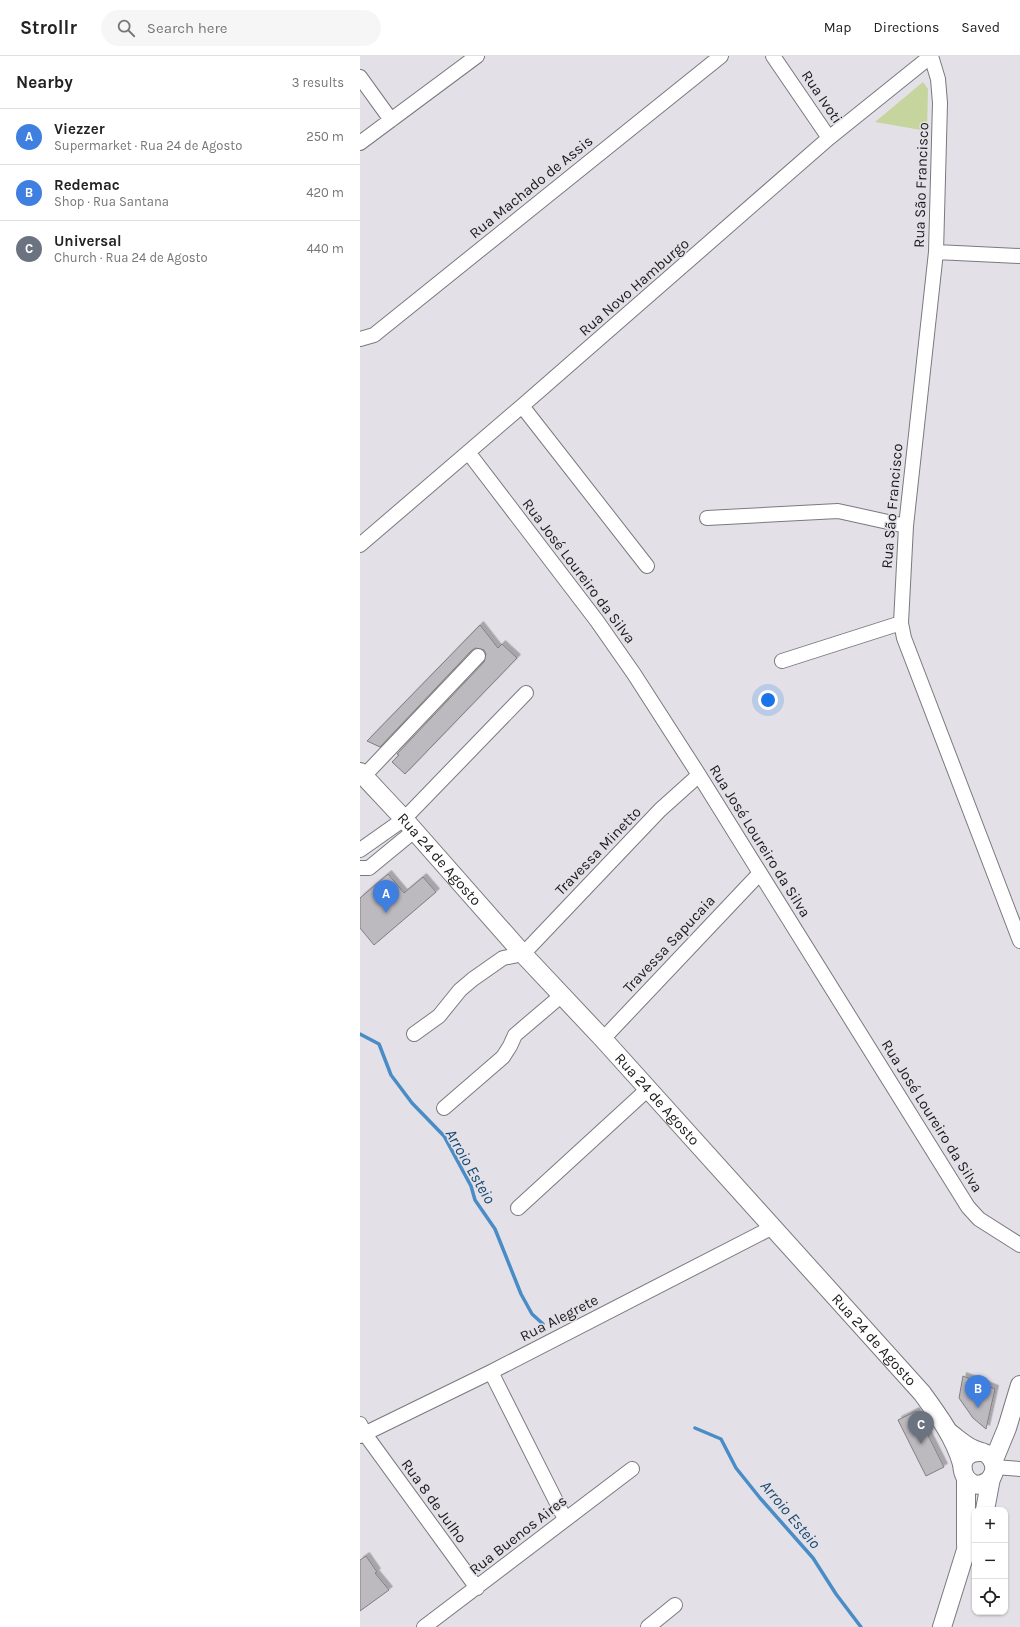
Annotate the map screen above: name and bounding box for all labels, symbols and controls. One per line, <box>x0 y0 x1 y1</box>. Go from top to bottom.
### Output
search box <box>101 10 381 46</box>
text: Strollr <box>20 17 77 39</box>
icon: search <box>115 17 137 39</box>
text: Search here <box>147 19 228 37</box>
text: Map <box>824 19 852 36</box>
text: Directions <box>874 19 939 36</box>
text: Saved <box>961 19 1000 36</box>
street label: Rua Ivoti <box>798 67 846 127</box>
text: Nearby <box>16 72 73 92</box>
text: 3 results <box>292 75 344 90</box>
text: Viezzer <box>54 120 105 138</box>
street label: Rua São Francisco <box>910 122 932 248</box>
text: A <box>25 129 33 144</box>
text: 250 m <box>306 129 344 144</box>
street label: Rua Machado de Assis <box>466 132 596 242</box>
text: Supermarket · Rua 24 de Agosto <box>54 138 242 153</box>
text: Redemac <box>54 176 120 194</box>
text: B <box>25 185 33 200</box>
text: 420 m <box>306 185 344 200</box>
text: Shop · Rua Santana <box>54 194 169 209</box>
text: Universal <box>54 232 122 250</box>
street label: Rua Novo Hamburgo <box>575 234 693 340</box>
text: C <box>25 241 33 256</box>
text: 440 m <box>307 241 344 256</box>
text: Church · Rua 24 de Agosto <box>54 250 208 265</box>
street label: Rua São Francisco <box>878 443 906 569</box>
street label: Rua José Loureiro da Silva <box>519 495 639 647</box>
your location <box>758 690 778 710</box>
street label: Rua José Loureiro da Silva <box>706 761 814 921</box>
street label: Travessa Minetto <box>551 803 645 899</box>
street label: Rua 24 de Agosto <box>394 809 485 909</box>
pin: A <box>373 880 399 913</box>
street label: Travessa Sapucaia <box>619 891 719 997</box>
street label: Rua José Loureiro da Silva <box>878 1036 986 1196</box>
street label: Rua 24 de Agosto <box>611 1049 703 1149</box>
water label: Arroio Esteio <box>442 1125 500 1207</box>
street label: Rua 24 de Agosto <box>828 1290 920 1390</box>
street label: Rua Alegrete <box>517 1291 601 1345</box>
pin: B <box>965 1375 991 1408</box>
pin: C <box>908 1411 934 1444</box>
street label: Rua 8 de Julho <box>397 1455 471 1547</box>
water label: Arroio Esteio <box>757 1476 825 1552</box>
street label: Rua Buenos Aires <box>466 1491 570 1579</box>
map controls <box>972 1507 1008 1615</box>
button: + <box>972 1507 1008 1543</box>
button: − <box>972 1543 1008 1579</box>
button: locate <box>972 1579 1008 1615</box>

